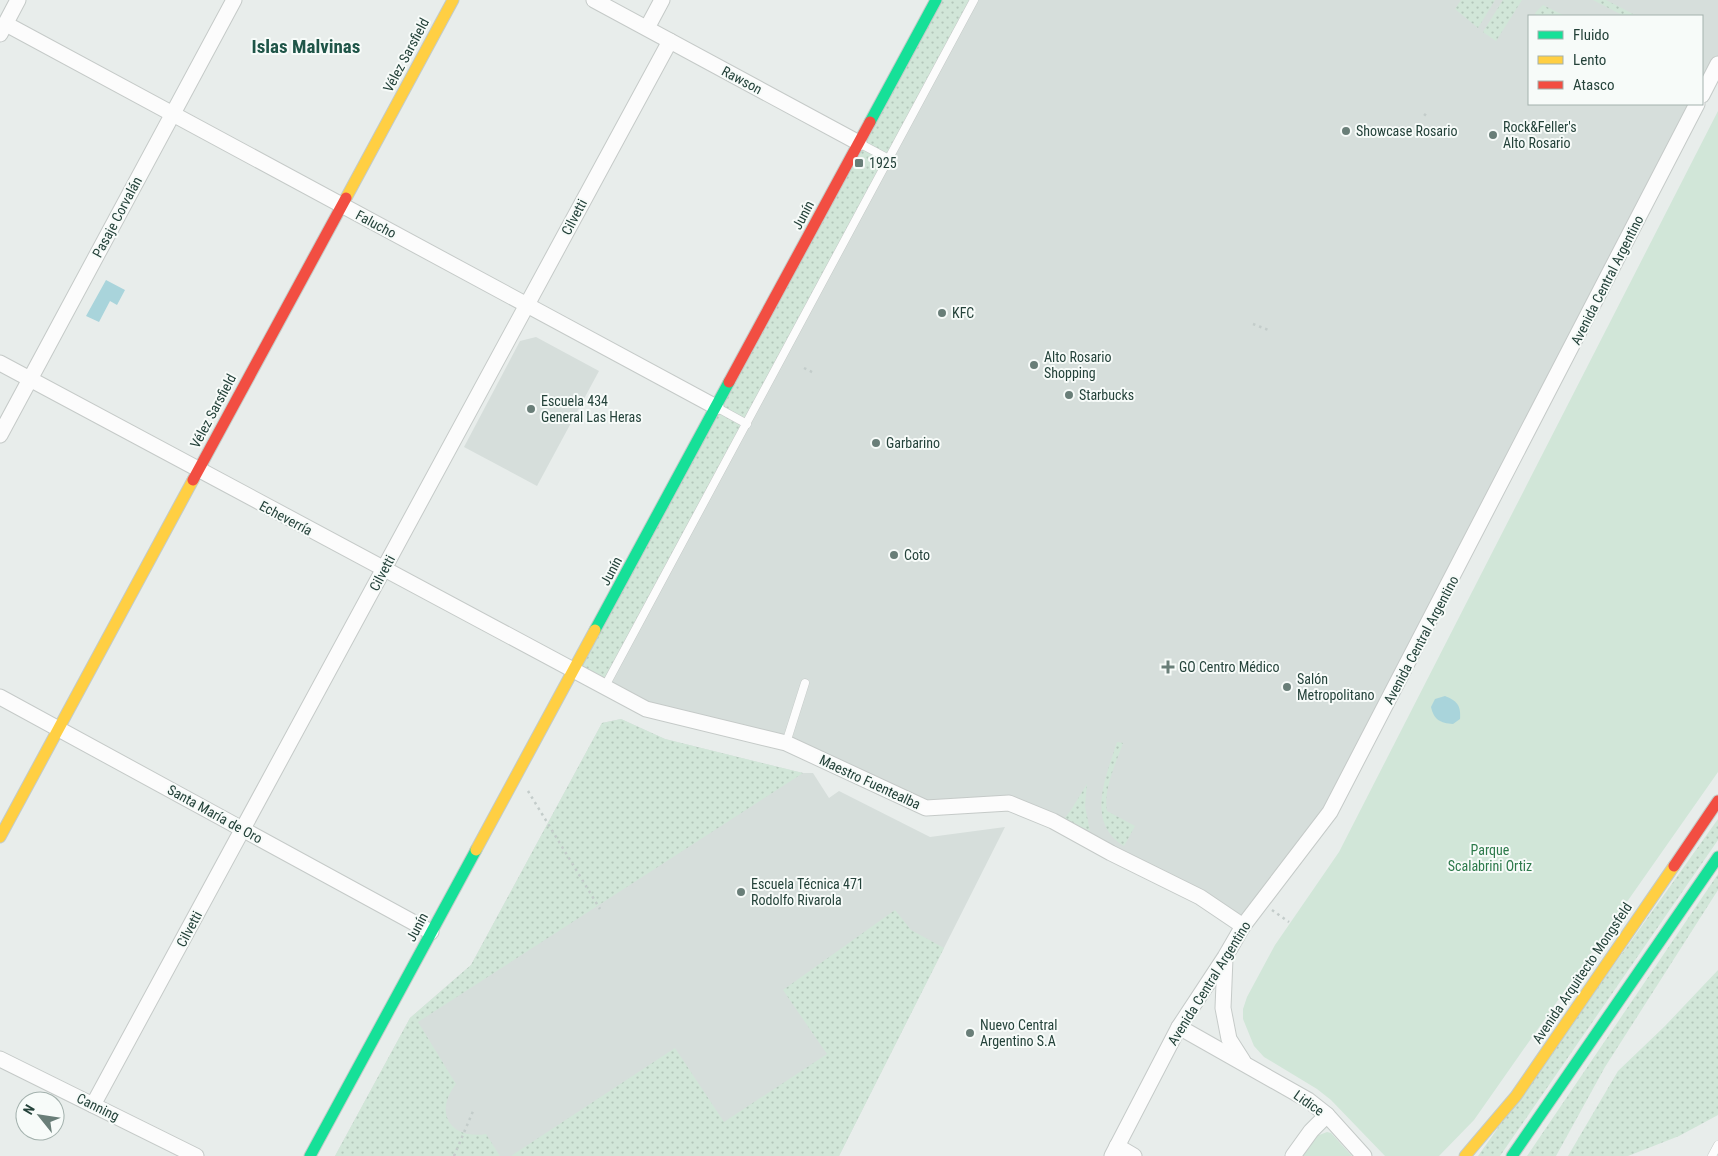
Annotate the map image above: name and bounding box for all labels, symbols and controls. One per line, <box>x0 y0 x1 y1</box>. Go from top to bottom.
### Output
street label: Vélez Sarsfield <box>380 15 432 95</box>
legend <box>1528 15 1703 105</box>
text: Fluido <box>1573 26 1609 44</box>
district label: Islas Malvinas <box>252 35 360 58</box>
text: Lento <box>1573 51 1606 69</box>
street label: Rawson <box>719 63 765 97</box>
text: Atasco <box>1573 76 1614 94</box>
place label: Rock&Feller's Alto Rosario <box>1503 119 1577 151</box>
place label: Showcase Rosario <box>1356 123 1458 139</box>
marker: Showcase Rosario <box>1340 125 1352 137</box>
marker: Rock&Feller's Alto Rosario <box>1487 129 1499 141</box>
place label: 1925 <box>869 155 897 171</box>
marker: 1925 <box>853 157 865 169</box>
street label: Pasaje Corvalán <box>89 174 145 260</box>
street label: Cilvetti <box>558 196 590 238</box>
street label: Junín <box>789 198 817 232</box>
street label: Falucho <box>353 207 399 241</box>
street label: Avenida Central Argentino <box>1567 213 1647 347</box>
place label: KFC <box>952 305 974 321</box>
marker: KFC <box>936 307 948 319</box>
place label: Alto Rosario Shopping <box>1044 349 1112 381</box>
marker: Alto Rosario Shopping <box>1028 359 1040 371</box>
street label: Vélez Sarsfield <box>187 371 239 451</box>
place label: Starbucks <box>1079 387 1134 403</box>
marker: Starbucks <box>1063 389 1075 401</box>
place label: Escuela 434 General Las Heras <box>541 393 642 425</box>
marker: Escuela 434 General Las Heras <box>525 403 537 415</box>
place label: Garbarino <box>886 435 940 451</box>
marker: Garbarino <box>870 437 882 449</box>
street label: Echeverría <box>257 497 315 539</box>
place label: Coto <box>904 547 930 563</box>
marker: Coto <box>888 549 900 561</box>
street label: Cilvetti <box>366 552 398 594</box>
street label: Junín <box>597 554 625 588</box>
street label: Avenida Central Argentino <box>1380 573 1462 707</box>
place label: GO Centro Médico <box>1179 659 1279 675</box>
marker: GO Centro Médico <box>1161 660 1175 674</box>
place label: Salón Metropolitano <box>1297 671 1374 703</box>
marker: Salón Metropolitano <box>1281 681 1293 693</box>
street label: Maestro Fuentealba <box>817 752 923 812</box>
street label: Santa María de Oro <box>165 781 265 847</box>
park label: Parque Scalabrini Ortiz <box>1448 842 1532 874</box>
place label: Escuela Técnica 471 Rodolfo Rivarola <box>751 876 864 908</box>
marker: Escuela Técnica 471 Rodolfo Rivarola <box>735 886 747 898</box>
street label: Avenida Arquitecto Mongsfeld <box>1529 900 1635 1046</box>
street label: Cilvetti <box>173 908 205 950</box>
street label: Junín <box>403 910 431 944</box>
street label: Avenida Central Argentino <box>1164 918 1254 1048</box>
place label: Nuevo Central Argentino S.A <box>980 1017 1057 1049</box>
marker: Nuevo Central Argentino S.A <box>964 1027 976 1039</box>
street label: Lidice <box>1291 1087 1327 1119</box>
street label: Canning <box>74 1090 122 1124</box>
north arrow <box>15 1091 65 1141</box>
text: N <box>20 1102 38 1117</box>

